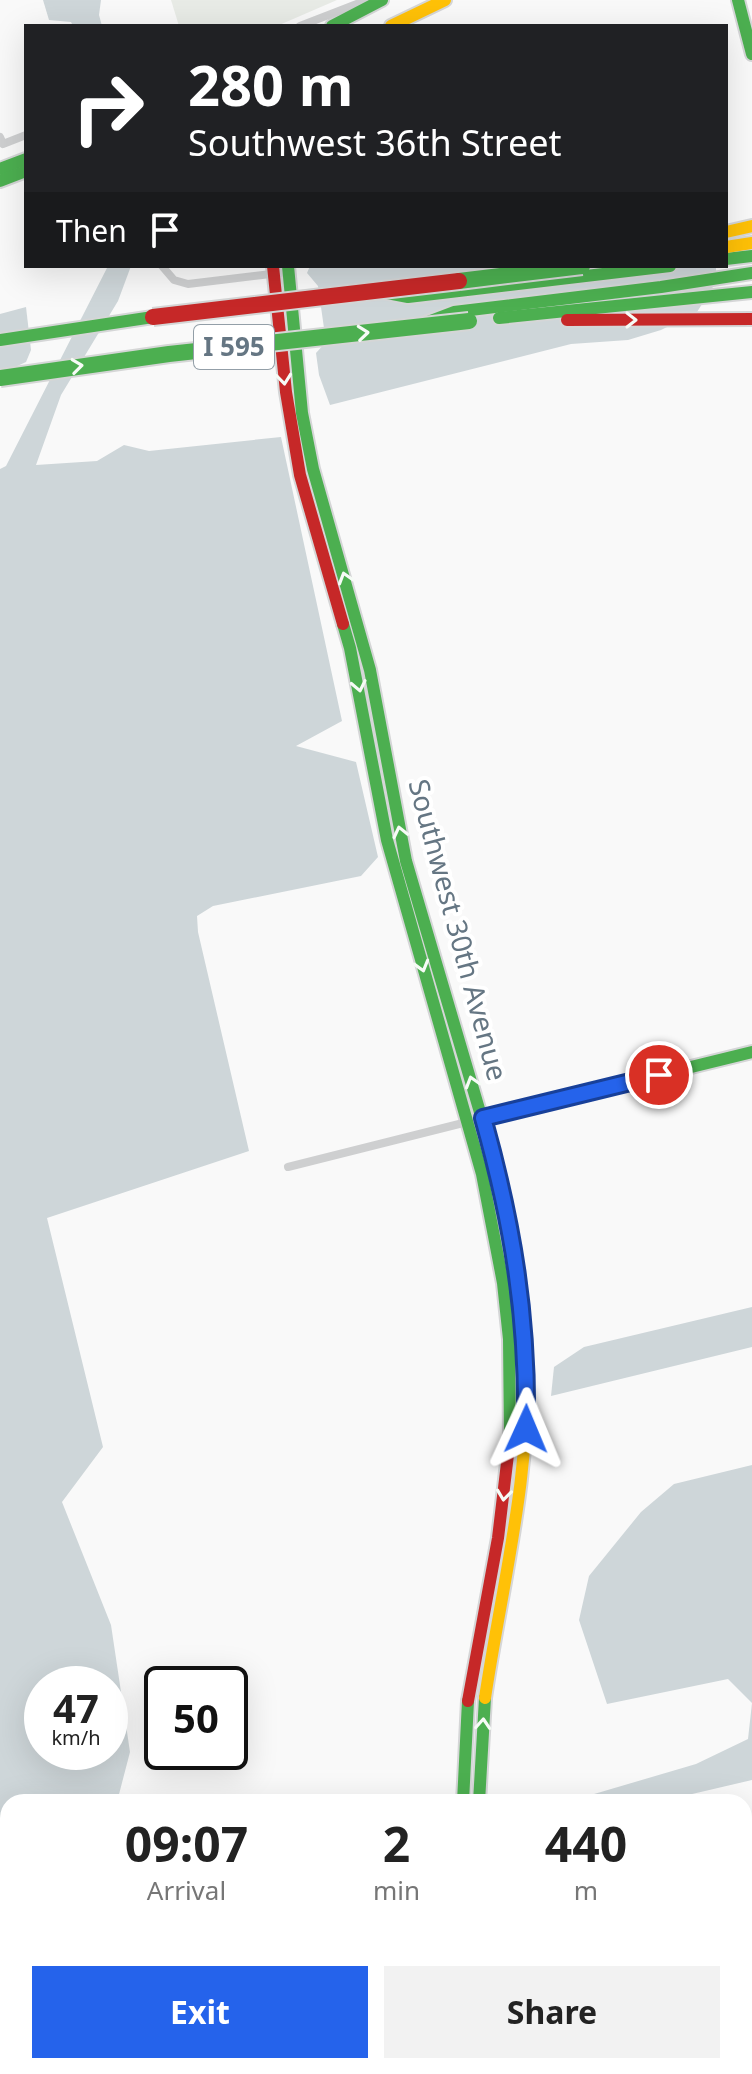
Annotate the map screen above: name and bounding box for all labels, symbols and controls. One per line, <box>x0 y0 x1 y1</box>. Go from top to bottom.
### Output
text: 280 m <box>188 46 353 122</box>
icon: right <box>56 56 160 160</box>
text: Southwest 36th Street <box>188 118 562 167</box>
icon: arrive <box>143 208 187 252</box>
text: Then <box>56 210 127 251</box>
one-way arrow <box>625 311 638 329</box>
one-way arrow <box>357 324 370 341</box>
road number: I 595 <box>194 325 274 369</box>
one-way arrow <box>70 358 84 375</box>
one-way arrow <box>275 372 292 386</box>
one-way arrow <box>338 572 354 586</box>
one-way arrow <box>350 678 367 692</box>
street label: Southwest 30th Avenue <box>400 775 518 1085</box>
one-way arrow <box>392 826 409 839</box>
one-way arrow <box>413 959 429 973</box>
pin <box>625 1041 693 1109</box>
icon: arrive <box>637 1053 681 1097</box>
one-way arrow <box>465 1075 481 1089</box>
position arrow <box>484 1387 568 1471</box>
one-way arrow <box>496 1488 513 1502</box>
speed limit sign: 50 <box>144 1666 248 1770</box>
text: 47 <box>53 1680 99 1735</box>
one-way arrow <box>474 1717 491 1730</box>
text: km/h <box>51 1724 101 1751</box>
text: 09:07 <box>125 1811 248 1876</box>
text: 2 <box>383 1811 410 1876</box>
text: 440 <box>545 1811 627 1876</box>
text: Arrival <box>147 1872 226 1908</box>
text: min <box>373 1872 420 1908</box>
text: m <box>574 1872 598 1908</box>
button: Exit <box>32 1966 368 2058</box>
button: Share <box>384 1966 720 2058</box>

